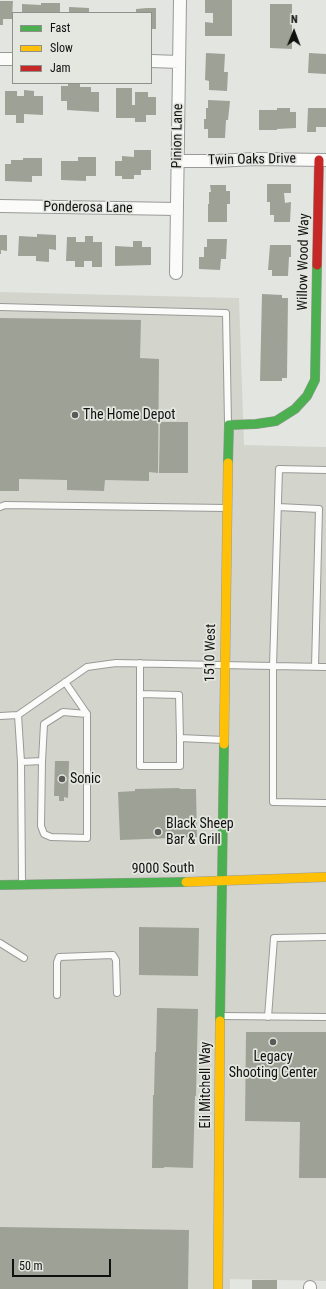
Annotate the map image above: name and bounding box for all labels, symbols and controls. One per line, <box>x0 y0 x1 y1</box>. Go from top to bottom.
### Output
legend <box>12 12 152 84</box>
north arrow <box>274 12 314 52</box>
text: N <box>291 13 298 26</box>
text: Fast <box>50 21 70 35</box>
text: Slow <box>50 41 73 55</box>
text: Jam <box>50 61 71 75</box>
street label: Pinion Lane <box>169 104 187 168</box>
street label: Twin Oaks Drive <box>208 151 296 169</box>
street label: Ponderosa Lane <box>43 199 133 217</box>
street label: Willow Wood Way <box>295 213 313 311</box>
place label: The Home Depot <box>83 407 175 423</box>
marker: The Home Depot <box>70 410 80 420</box>
street label: 1510 West <box>202 624 220 682</box>
place label: Sonic <box>70 771 101 787</box>
marker: Sonic <box>57 774 67 784</box>
place label: Black Sheep Bar & Grill <box>166 816 234 848</box>
marker: Black Sheep Bar & Grill <box>153 827 163 837</box>
street label: 9000 South <box>131 860 195 878</box>
marker: Legacy Shooting Center <box>268 1037 278 1047</box>
street label: Eli Mitchell Way <box>198 1042 214 1128</box>
place label: Legacy Shooting Center <box>229 1049 317 1082</box>
scale bar <box>14 1251 113 1277</box>
text: 50 m <box>19 1259 43 1273</box>

